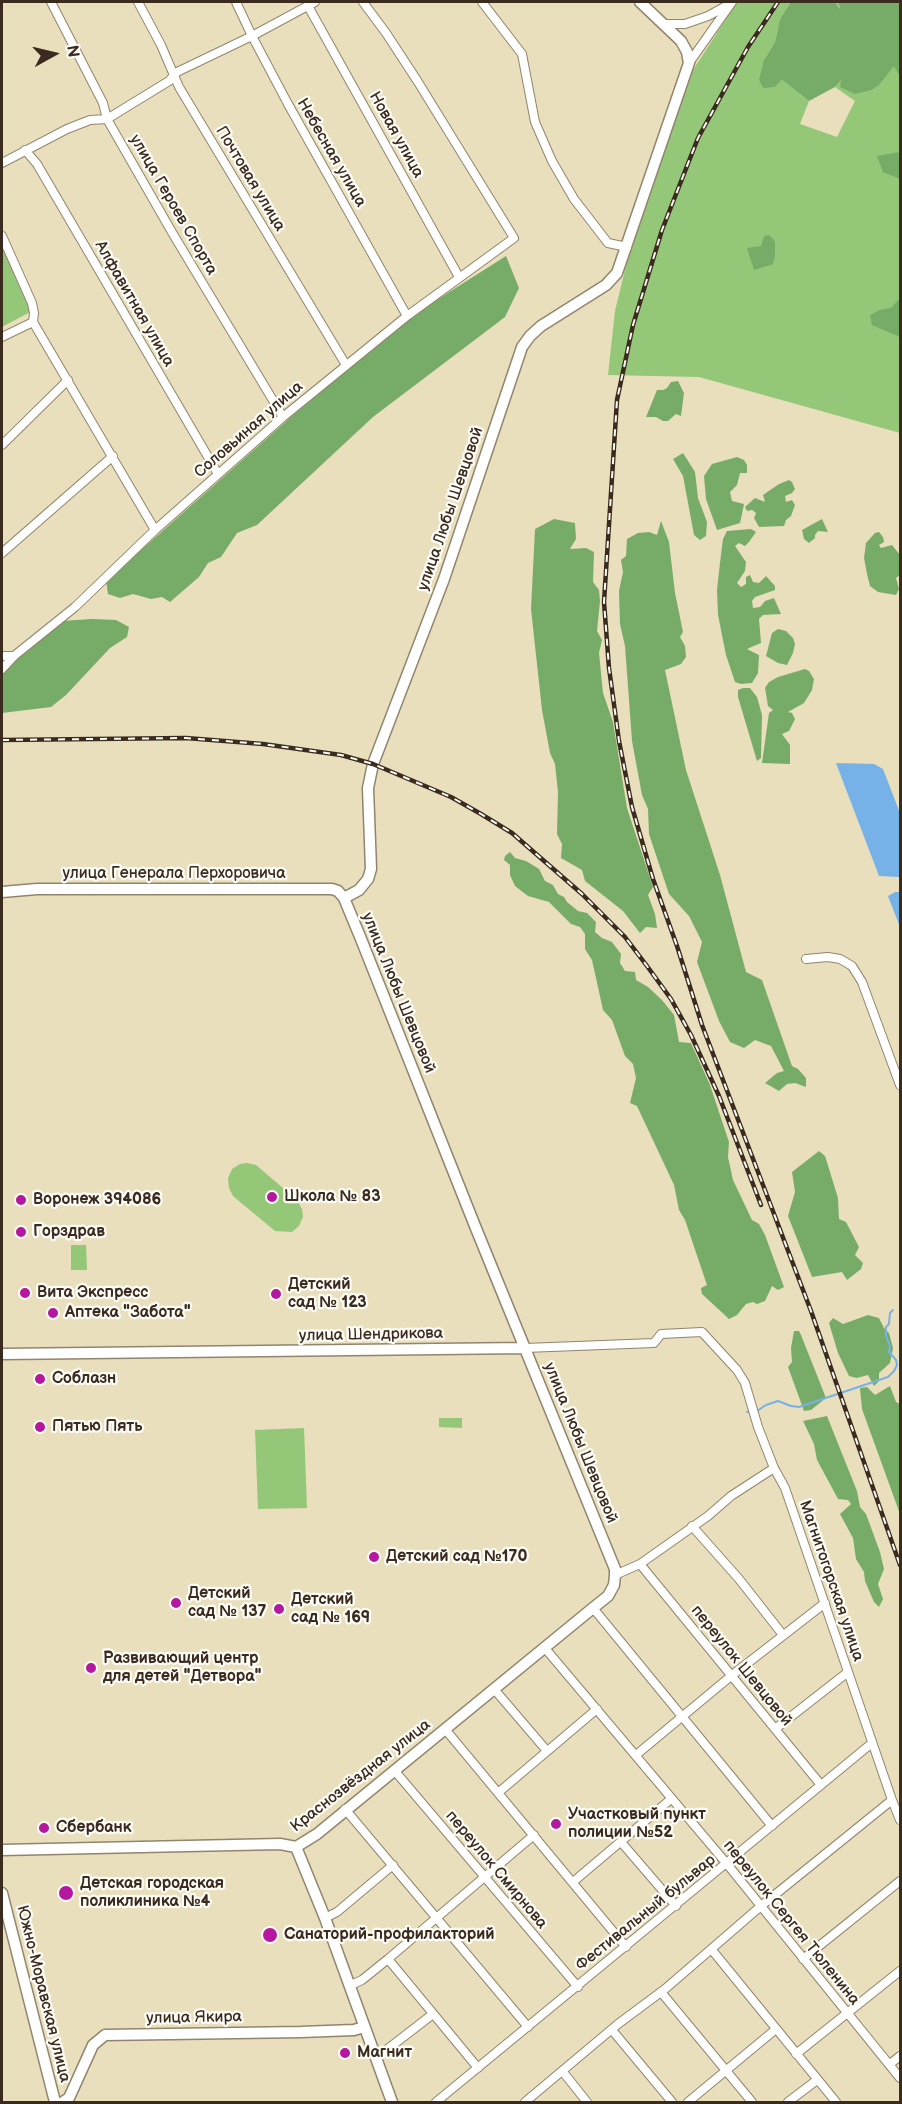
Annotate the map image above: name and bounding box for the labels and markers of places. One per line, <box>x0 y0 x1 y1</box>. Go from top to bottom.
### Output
place label: Школа № 83 <box>284 1187 381 1207</box>
place label: Воронеж 394086 <box>33 1190 161 1210</box>
marker: Школа № 83 <box>265 1190 279 1204</box>
marker: Воронеж 394086 <box>14 1193 28 1207</box>
place label: Горздрав <box>33 1222 105 1242</box>
marker: Горздрав <box>14 1225 28 1239</box>
place label: Детский сад № 123 <box>288 1275 367 1313</box>
place label: Вита Экспресс <box>37 1283 148 1303</box>
marker: Вита Экспресс <box>18 1286 32 1300</box>
marker: Детский сад № 123 <box>269 1287 283 1301</box>
place label: Аптека "Забота" <box>65 1303 191 1323</box>
marker: Аптека "Забота" <box>46 1306 60 1320</box>
place label: Соблазн <box>52 1369 116 1389</box>
marker: Соблазн <box>33 1372 47 1386</box>
place label: Пятью Пять <box>52 1417 142 1437</box>
marker: Пятью Пять <box>33 1420 47 1434</box>
place label: Детский сад №170 <box>386 1547 527 1567</box>
marker: Детский сад №170 <box>367 1550 381 1564</box>
place label: Детский сад № 137 <box>188 1584 266 1622</box>
place label: Детский сад № 169 <box>291 1590 370 1628</box>
marker: Детский сад № 137 <box>169 1596 183 1610</box>
marker: Детский сад № 169 <box>272 1602 286 1616</box>
place label: Развивающий центр для детей "Детвора" <box>103 1649 261 1687</box>
marker: Развивающий центр для детей "Детвора" <box>84 1661 98 1675</box>
place label: Участковый пункт полиции №52 <box>568 1805 706 1843</box>
marker: Участковый пункт полиции №52 <box>549 1817 563 1831</box>
place label: Сбербанк <box>56 1818 131 1838</box>
marker: Сбербанк <box>37 1821 51 1835</box>
place label: Детская городская поликлиника №4 <box>80 1874 224 1912</box>
marker: Детская городская поликлиника №4 <box>57 1884 75 1902</box>
place label: Cанаторий-профилакторий <box>284 1925 495 1945</box>
marker: Cанаторий-профилакторий <box>261 1926 279 1944</box>
place label: Магнит <box>357 2043 412 2063</box>
marker: Магнит <box>338 2046 352 2060</box>

